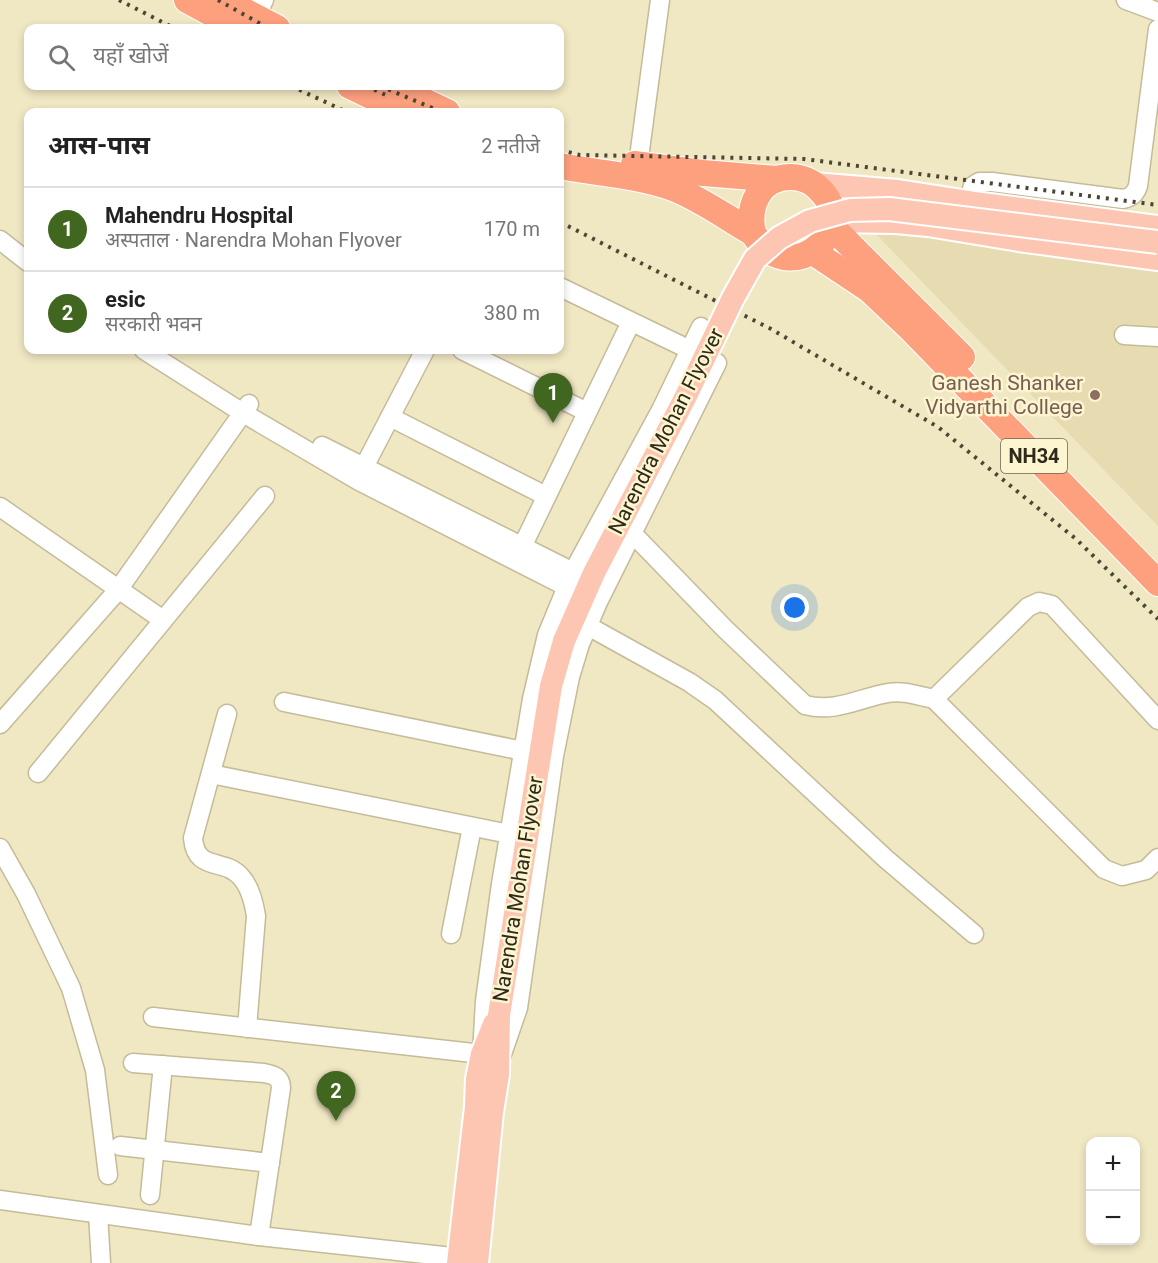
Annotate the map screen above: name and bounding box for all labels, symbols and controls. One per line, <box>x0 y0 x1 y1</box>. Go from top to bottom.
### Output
search box <box>24 24 564 90</box>
icon: search <box>45 41 78 74</box>
text: यहाँ खोजें <box>93 43 169 68</box>
text: आस-पास <box>48 130 150 160</box>
text: 2 नतीजे <box>481 134 540 158</box>
text: Mahendru Hospital <box>105 203 293 228</box>
text: 1 <box>62 217 73 241</box>
text: 170 m <box>484 217 540 241</box>
text: अस्पताल · Narendra Mohan Flyover <box>105 228 402 252</box>
text: esic <box>105 287 145 312</box>
text: 2 <box>62 301 73 325</box>
text: 380 m <box>484 301 540 325</box>
text: सरकारी भवन <box>105 312 202 336</box>
street label: Narendra Mohan Flyover <box>604 324 728 538</box>
place label: Ganesh Shanker Vidyarthi College <box>925 371 1083 419</box>
pin: 1 <box>534 374 572 423</box>
marker: Ganesh Shanker Vidyarthi College <box>1088 388 1102 402</box>
road number: NH34 <box>1001 439 1067 473</box>
your location <box>780 593 809 622</box>
street label: Narendra Mohan Flyover <box>488 775 548 1003</box>
pin: 2 <box>316 1072 356 1121</box>
map controls <box>1086 1137 1140 1245</box>
button: + <box>1086 1137 1140 1191</box>
button: − <box>1086 1191 1140 1245</box>

